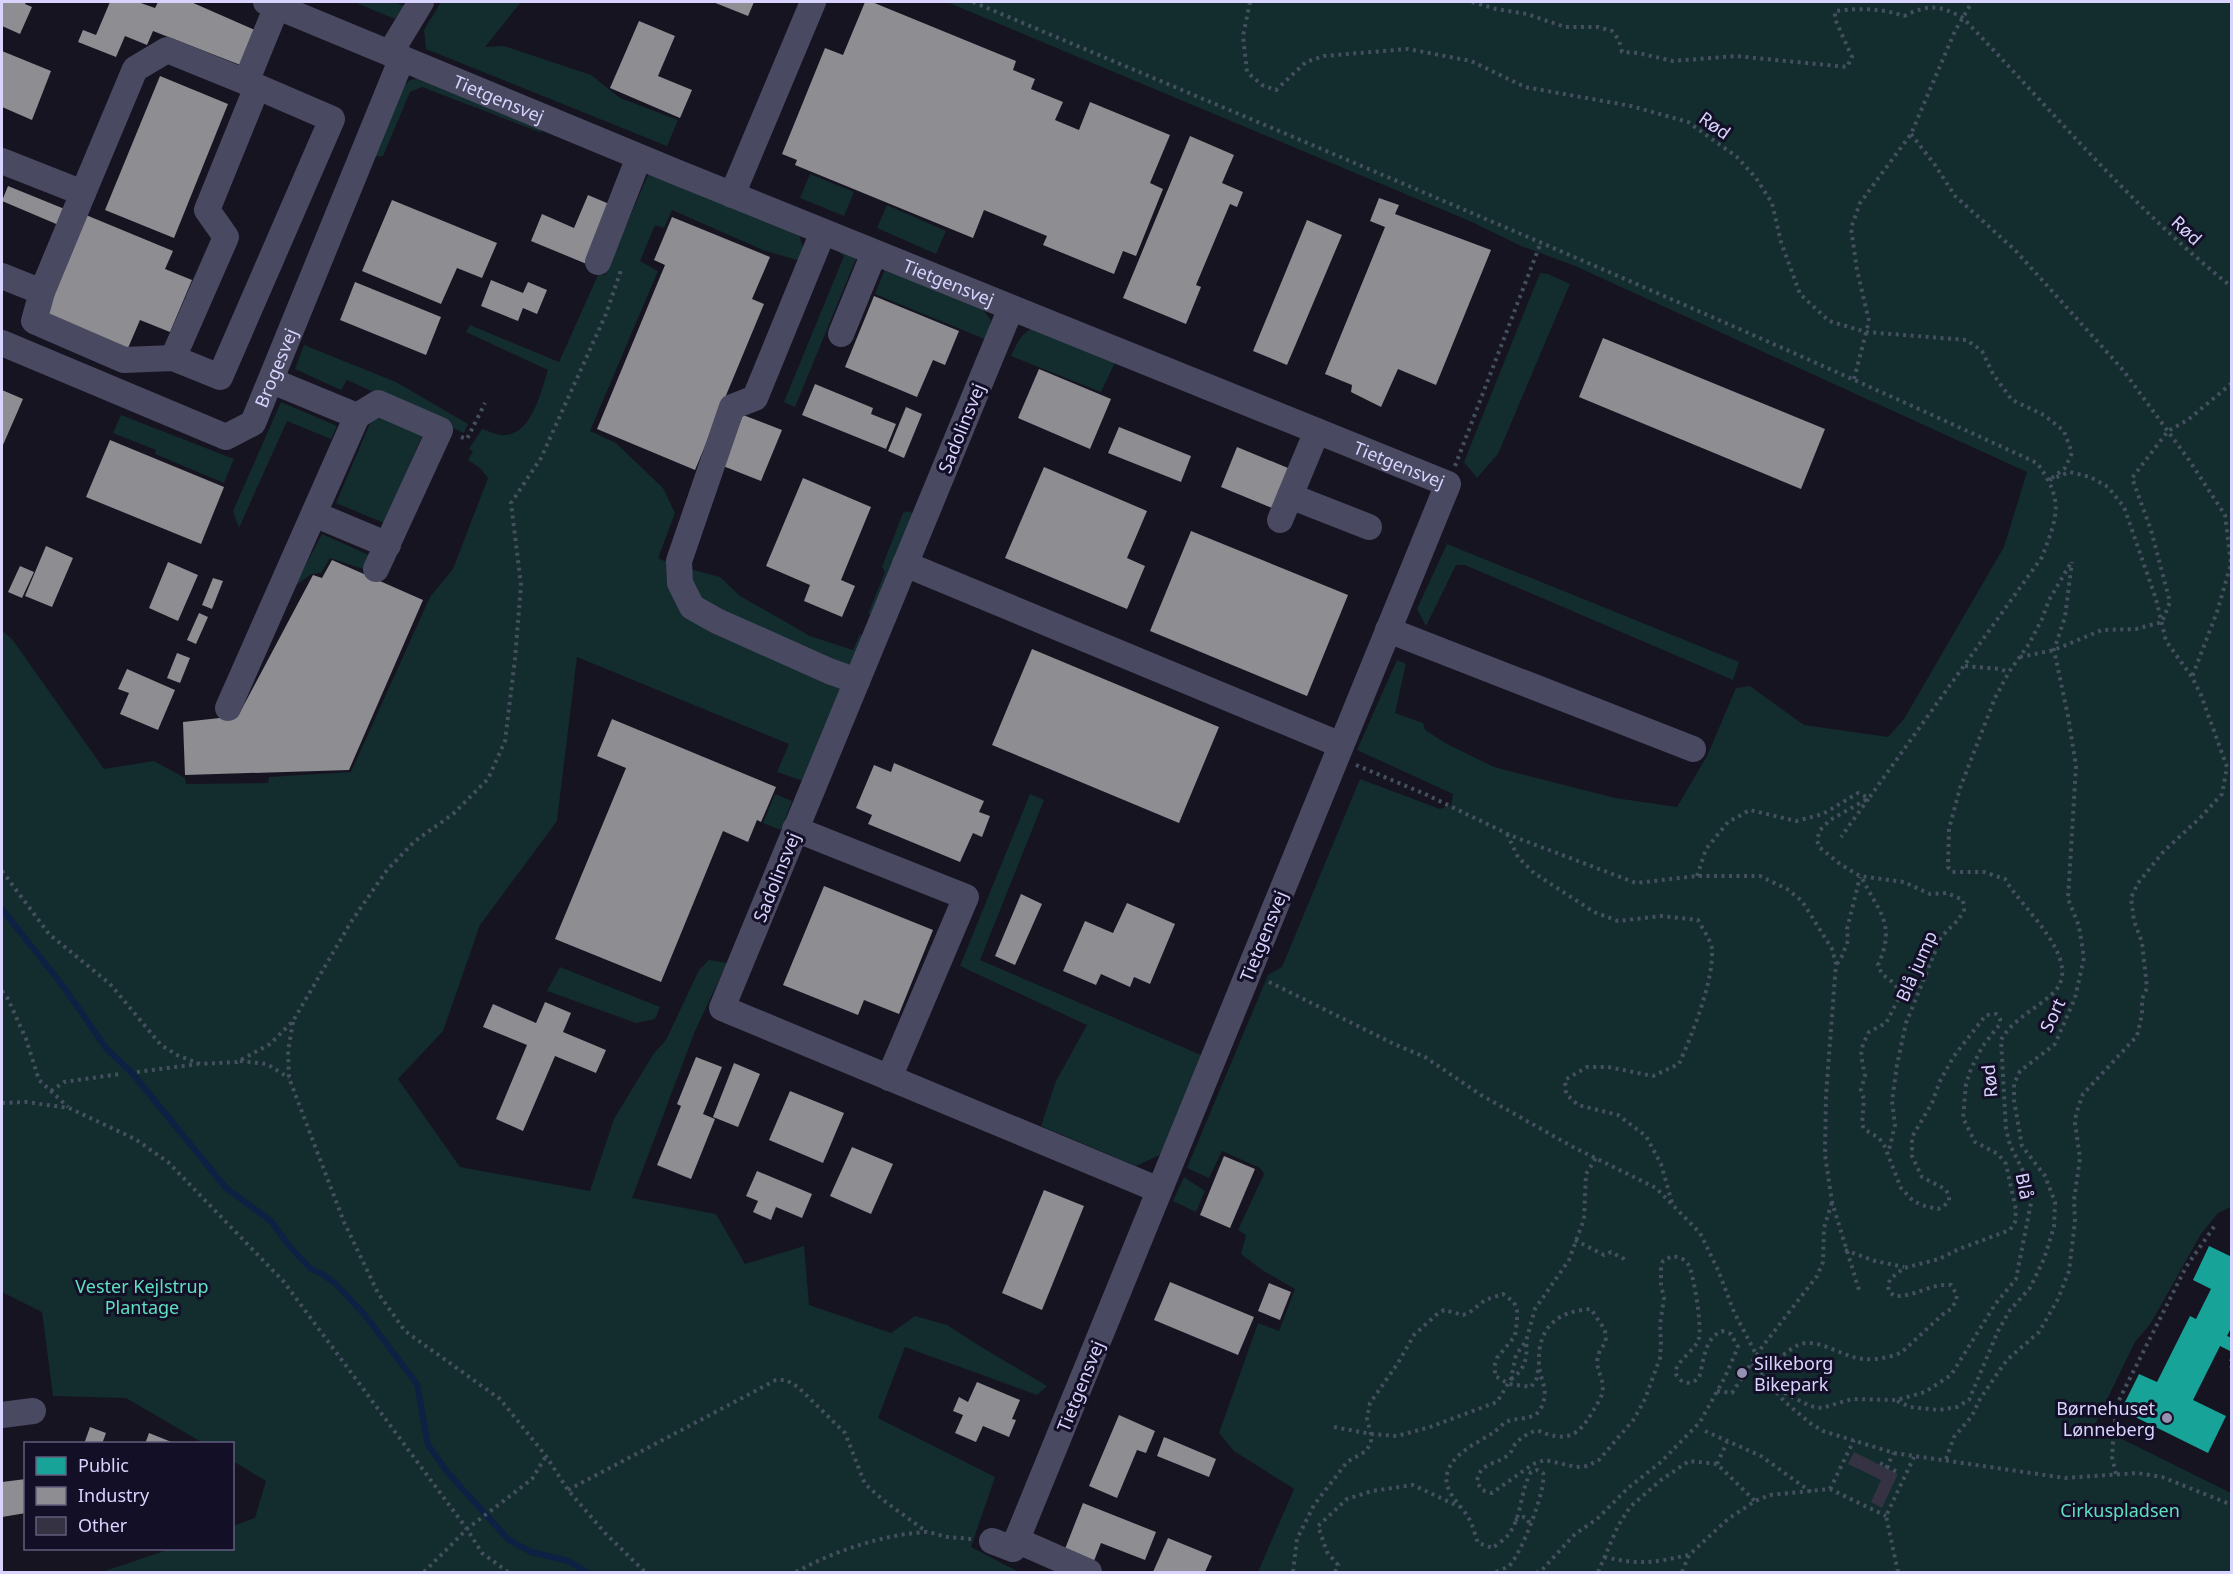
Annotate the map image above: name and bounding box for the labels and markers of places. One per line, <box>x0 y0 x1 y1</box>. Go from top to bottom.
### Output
place label: Silkeborg Bikepark <box>1754 1351 1833 1396</box>
marker: Silkeborg Bikepark <box>1735 1366 1749 1380</box>
place label: Børnehuset Lønneberg <box>2056 1396 2155 1441</box>
marker: Børnehuset Lønneberg <box>2160 1411 2174 1425</box>

